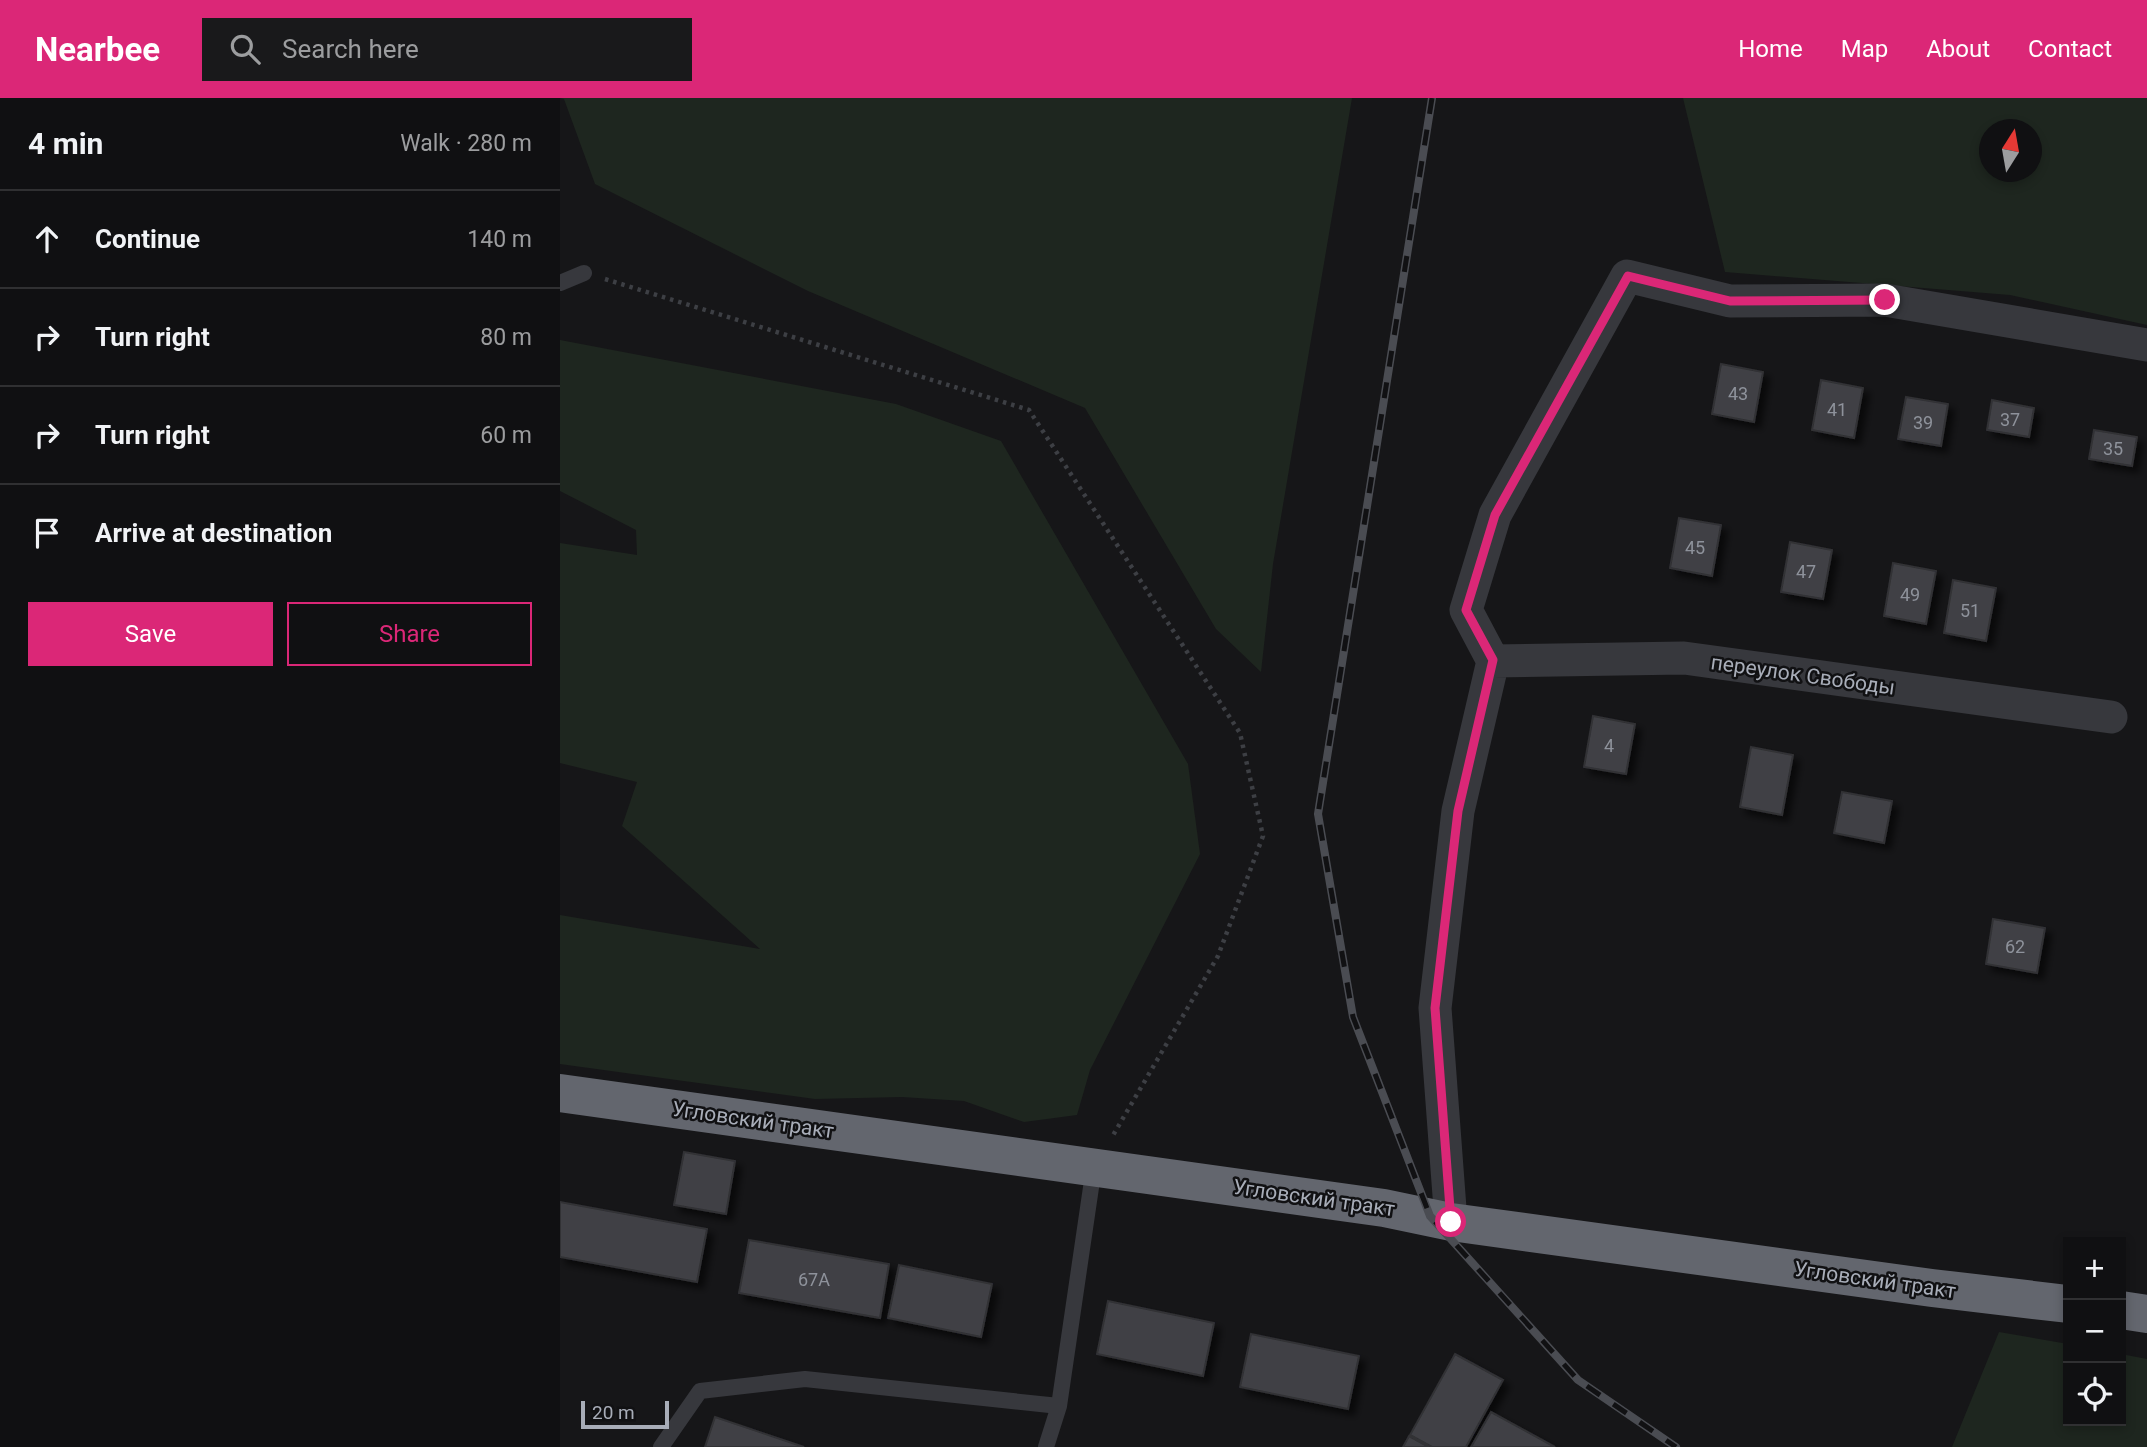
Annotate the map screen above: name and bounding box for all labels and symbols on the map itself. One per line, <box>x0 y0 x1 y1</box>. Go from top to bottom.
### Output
north arrow <box>1979 119 2042 182</box>
route end <box>1869 284 1900 315</box>
house number: 43 <box>1728 383 1748 404</box>
house number: 41 <box>1827 399 1847 420</box>
house number: 37 <box>2000 409 2020 430</box>
house number: 39 <box>1913 412 1933 433</box>
house number: 35 <box>2103 438 2123 459</box>
house number: 45 <box>1685 537 1705 558</box>
house number: 47 <box>1796 561 1816 582</box>
house number: 49 <box>1900 584 1920 605</box>
house number: 51 <box>1960 600 1980 621</box>
street label: переулок Свободы <box>1709 650 1897 700</box>
house number: 4 <box>1604 735 1614 756</box>
house number: 62 <box>2005 936 2025 957</box>
street label: Угловский тракт <box>670 1097 836 1143</box>
street label: Угловский тракт <box>1231 1175 1397 1221</box>
route start <box>1435 1206 1466 1237</box>
street label: Угловский тракт <box>1792 1257 1958 1303</box>
house number: 67А <box>798 1269 830 1290</box>
scale bar <box>581 1398 668 1430</box>

